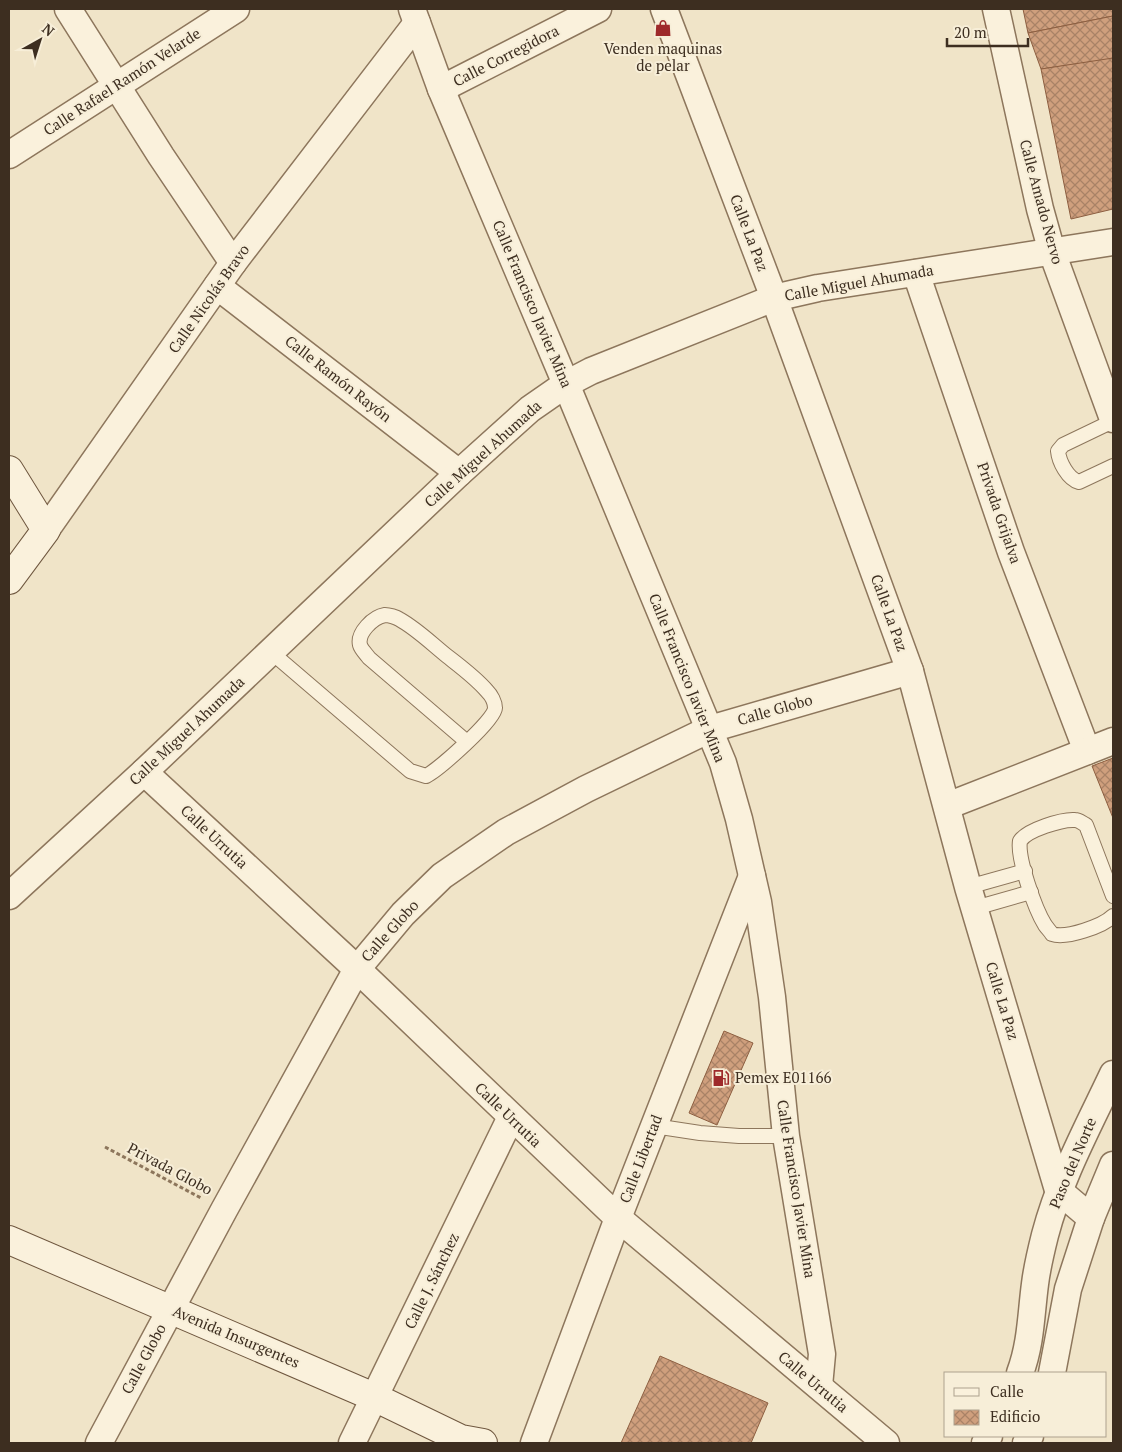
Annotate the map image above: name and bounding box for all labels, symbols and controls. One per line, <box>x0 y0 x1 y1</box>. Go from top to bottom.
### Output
north arrow <box>15 15 65 65</box>
scale bar <box>947 15 1028 47</box>
shop icon: Venden maquinas de pelar <box>653 18 673 38</box>
text: N <box>38 19 59 40</box>
street label: Calle Corregidora <box>449 20 562 90</box>
text: 20 m <box>954 22 987 42</box>
street label: Calle Rafael Ramón Velarde <box>39 23 204 140</box>
place label: Venden maquinas de pelar <box>604 38 722 75</box>
street label: Calle Amado Nervo <box>1016 137 1068 266</box>
street label: Calle La Paz <box>726 191 774 274</box>
street label: Calle Francisco Javier Mina <box>488 217 578 391</box>
street label: Calle Nicolás Bravo <box>163 240 253 357</box>
street label: Calle Miguel Ahumada <box>783 259 935 305</box>
street label: Calle Ramón Rayón <box>281 330 396 426</box>
street label: Calle Miguel Ahumada <box>420 395 545 511</box>
street label: Privada Grijalva <box>973 459 1027 566</box>
street label: Calle La Paz <box>867 571 913 654</box>
street label: Calle Francisco Javier Mina <box>645 590 731 765</box>
street label: Calle Miguel Ahumada <box>124 671 249 789</box>
street label: Calle Globo <box>735 689 815 729</box>
street label: Calle Urrutia <box>177 800 253 873</box>
street label: Calle Globo <box>356 895 422 966</box>
street label: Calle La Paz <box>982 959 1024 1042</box>
place label: Pemex E01166 <box>735 1067 831 1087</box>
fuel station icon: Pemex E01166 <box>711 1068 731 1088</box>
street label: Calle Urrutia <box>471 1077 547 1151</box>
street label: Calle Francisco Javier Mina <box>773 1098 821 1280</box>
street label: Calle Libertad <box>614 1112 666 1206</box>
street label: Paso del Norte <box>1044 1114 1100 1211</box>
street label: Privada Globo <box>124 1137 216 1199</box>
street label: Calle J. Sánchez <box>399 1229 463 1332</box>
street label: Avenida Insurgentes <box>170 1300 303 1372</box>
street label: Calle Globo <box>116 1320 170 1397</box>
street label: Calle Urrutia <box>775 1346 853 1417</box>
legend <box>944 1372 1107 1437</box>
text: Calle <box>990 1381 1024 1401</box>
text: Edificio <box>990 1406 1040 1426</box>

